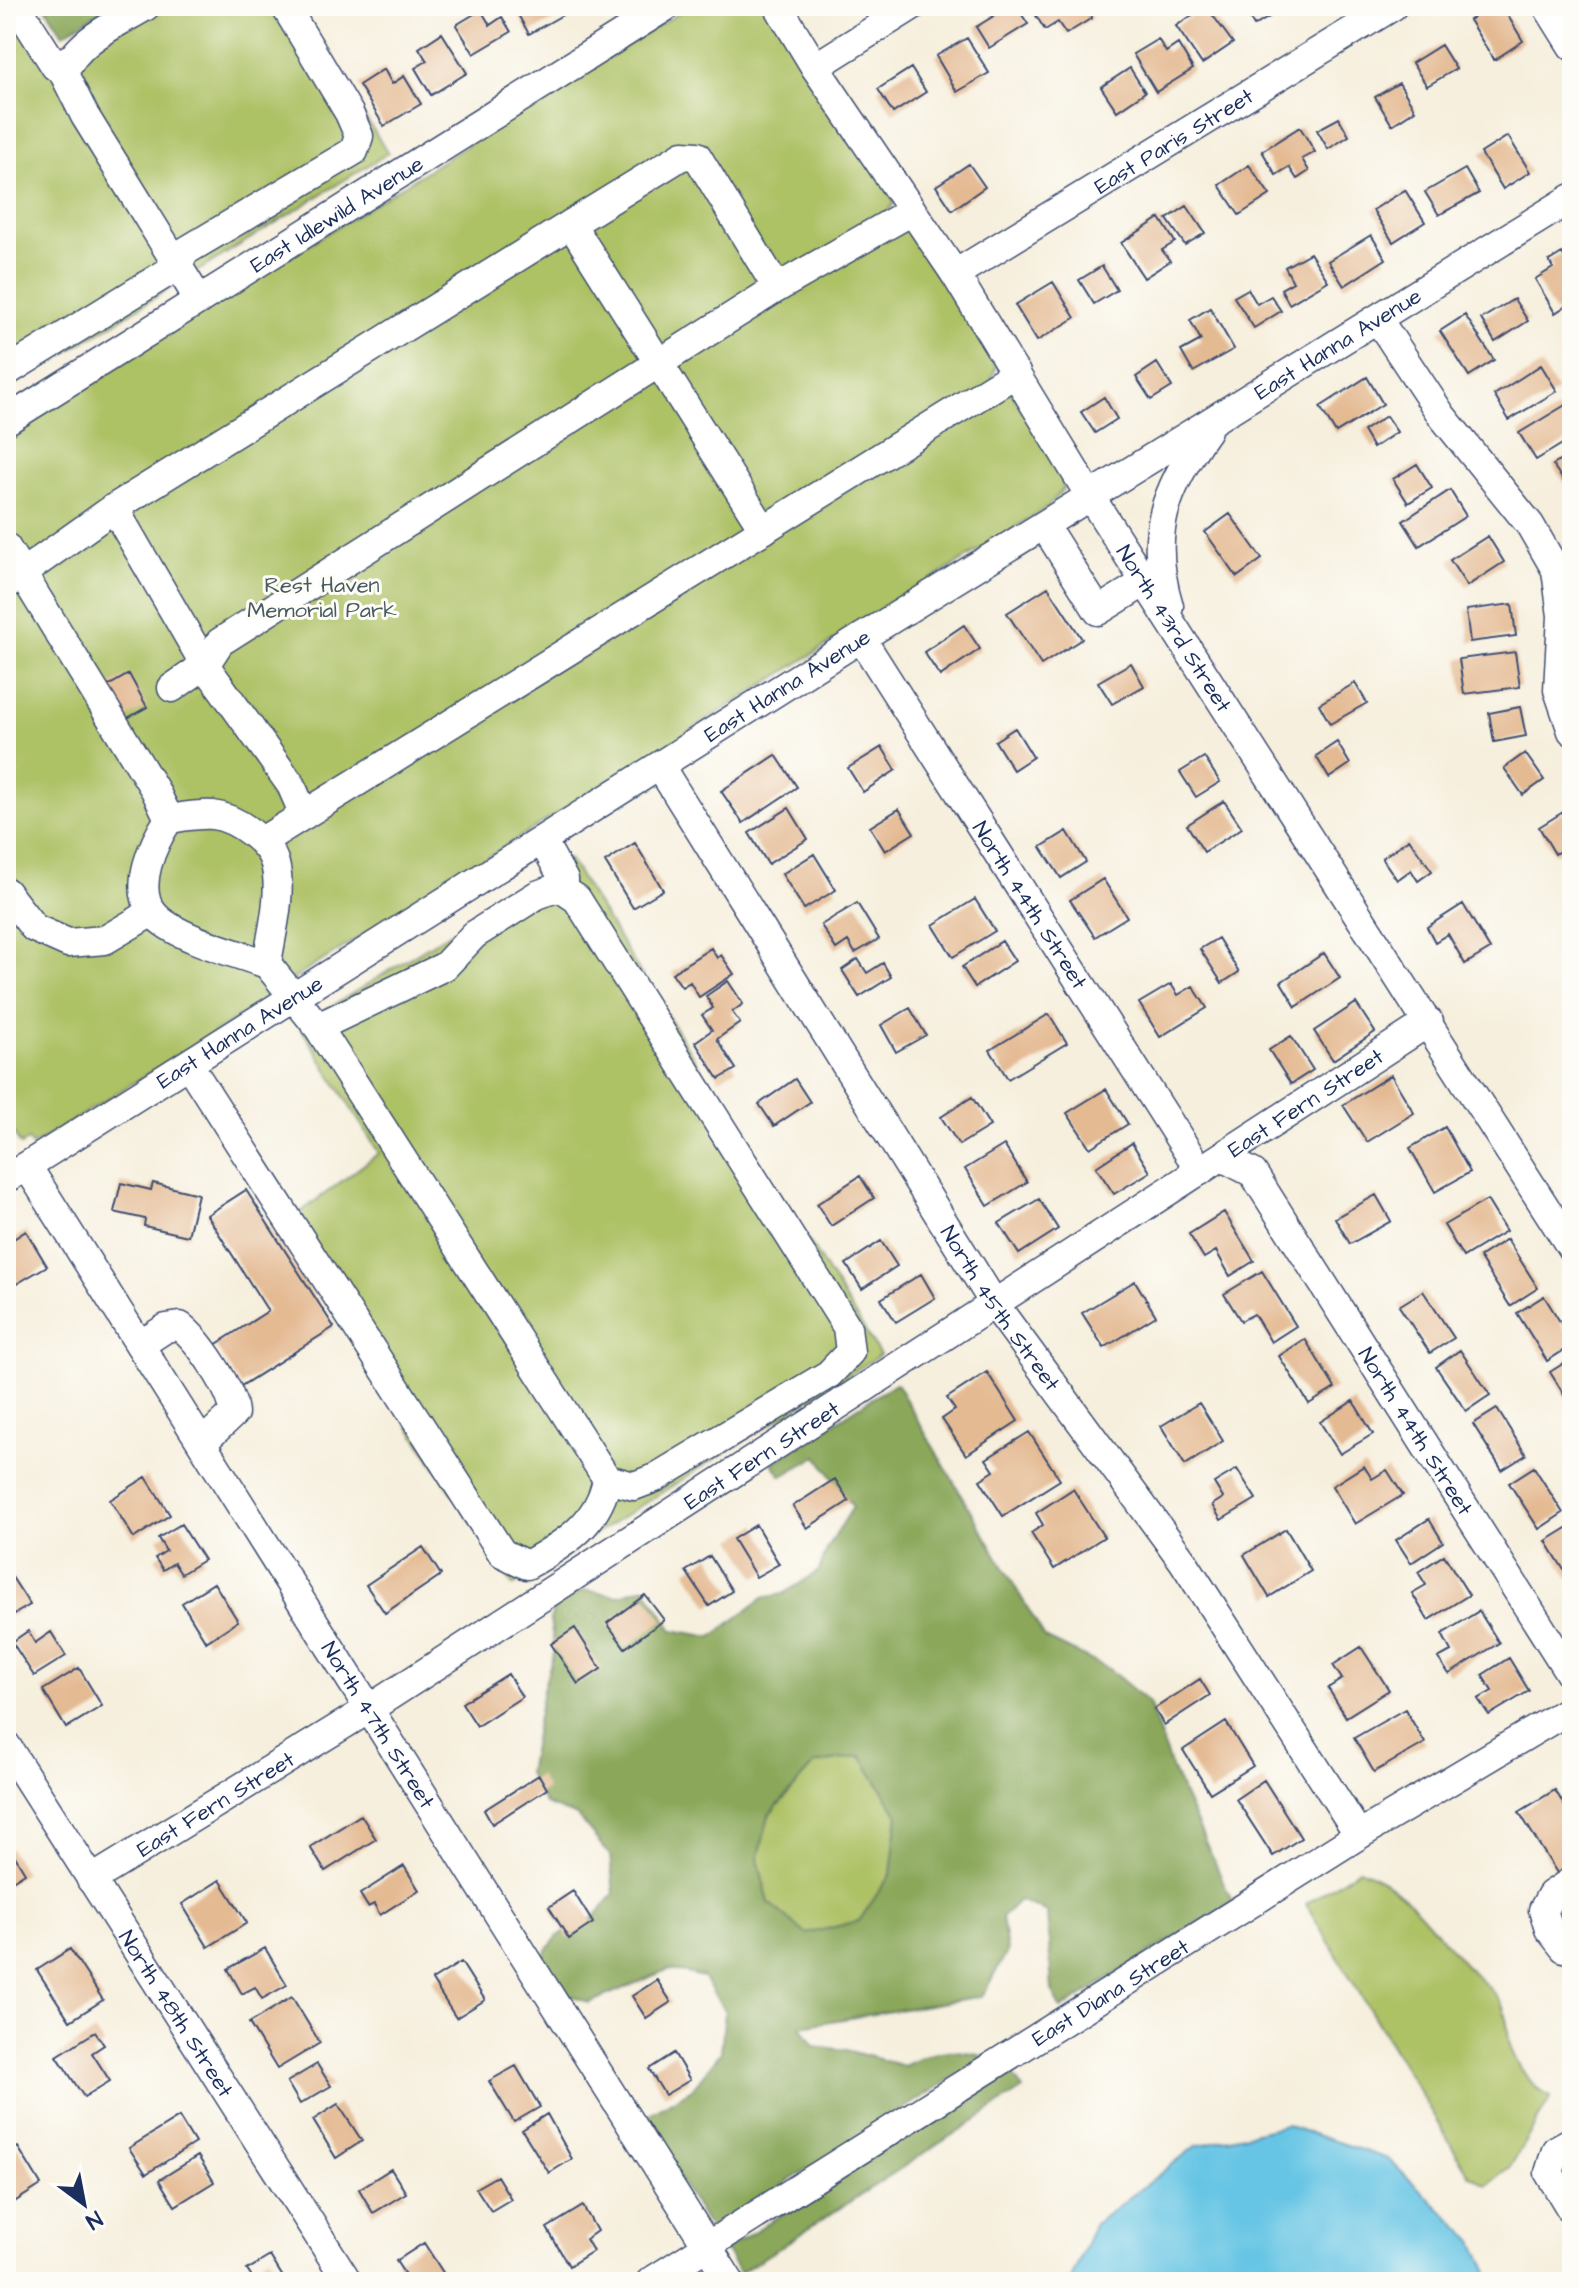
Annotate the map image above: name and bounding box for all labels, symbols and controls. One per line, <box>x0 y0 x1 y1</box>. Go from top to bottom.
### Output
street label: East Paris Street <box>1089 81 1260 202</box>
street label: East Idlewild Avenue <box>244 149 430 281</box>
street label: East Hanna Avenue <box>1249 281 1428 408</box>
street label: North 43rd Street <box>1108 539 1239 719</box>
park label: Rest Haven Memorial Park <box>247 570 397 626</box>
street label: East Hanna Avenue <box>699 622 877 750</box>
street label: North 44th Street <box>964 816 1094 995</box>
street label: East Hanna Avenue <box>151 968 329 1097</box>
street label: East Fern Street <box>1222 1041 1390 1165</box>
street label: North 45th Street <box>932 1220 1067 1398</box>
street label: North 44th Street <box>1350 1342 1480 1522</box>
street label: East Fern Street <box>678 1394 846 1518</box>
street label: North 47th Street <box>313 1636 442 1815</box>
street label: East Fern Street <box>131 1744 301 1865</box>
street label: North 48th Street <box>111 1924 240 2104</box>
street label: East Diana Street <box>1026 1932 1196 2054</box>
north arrow <box>44 2164 124 2244</box>
text: N <box>80 2203 108 2237</box>

